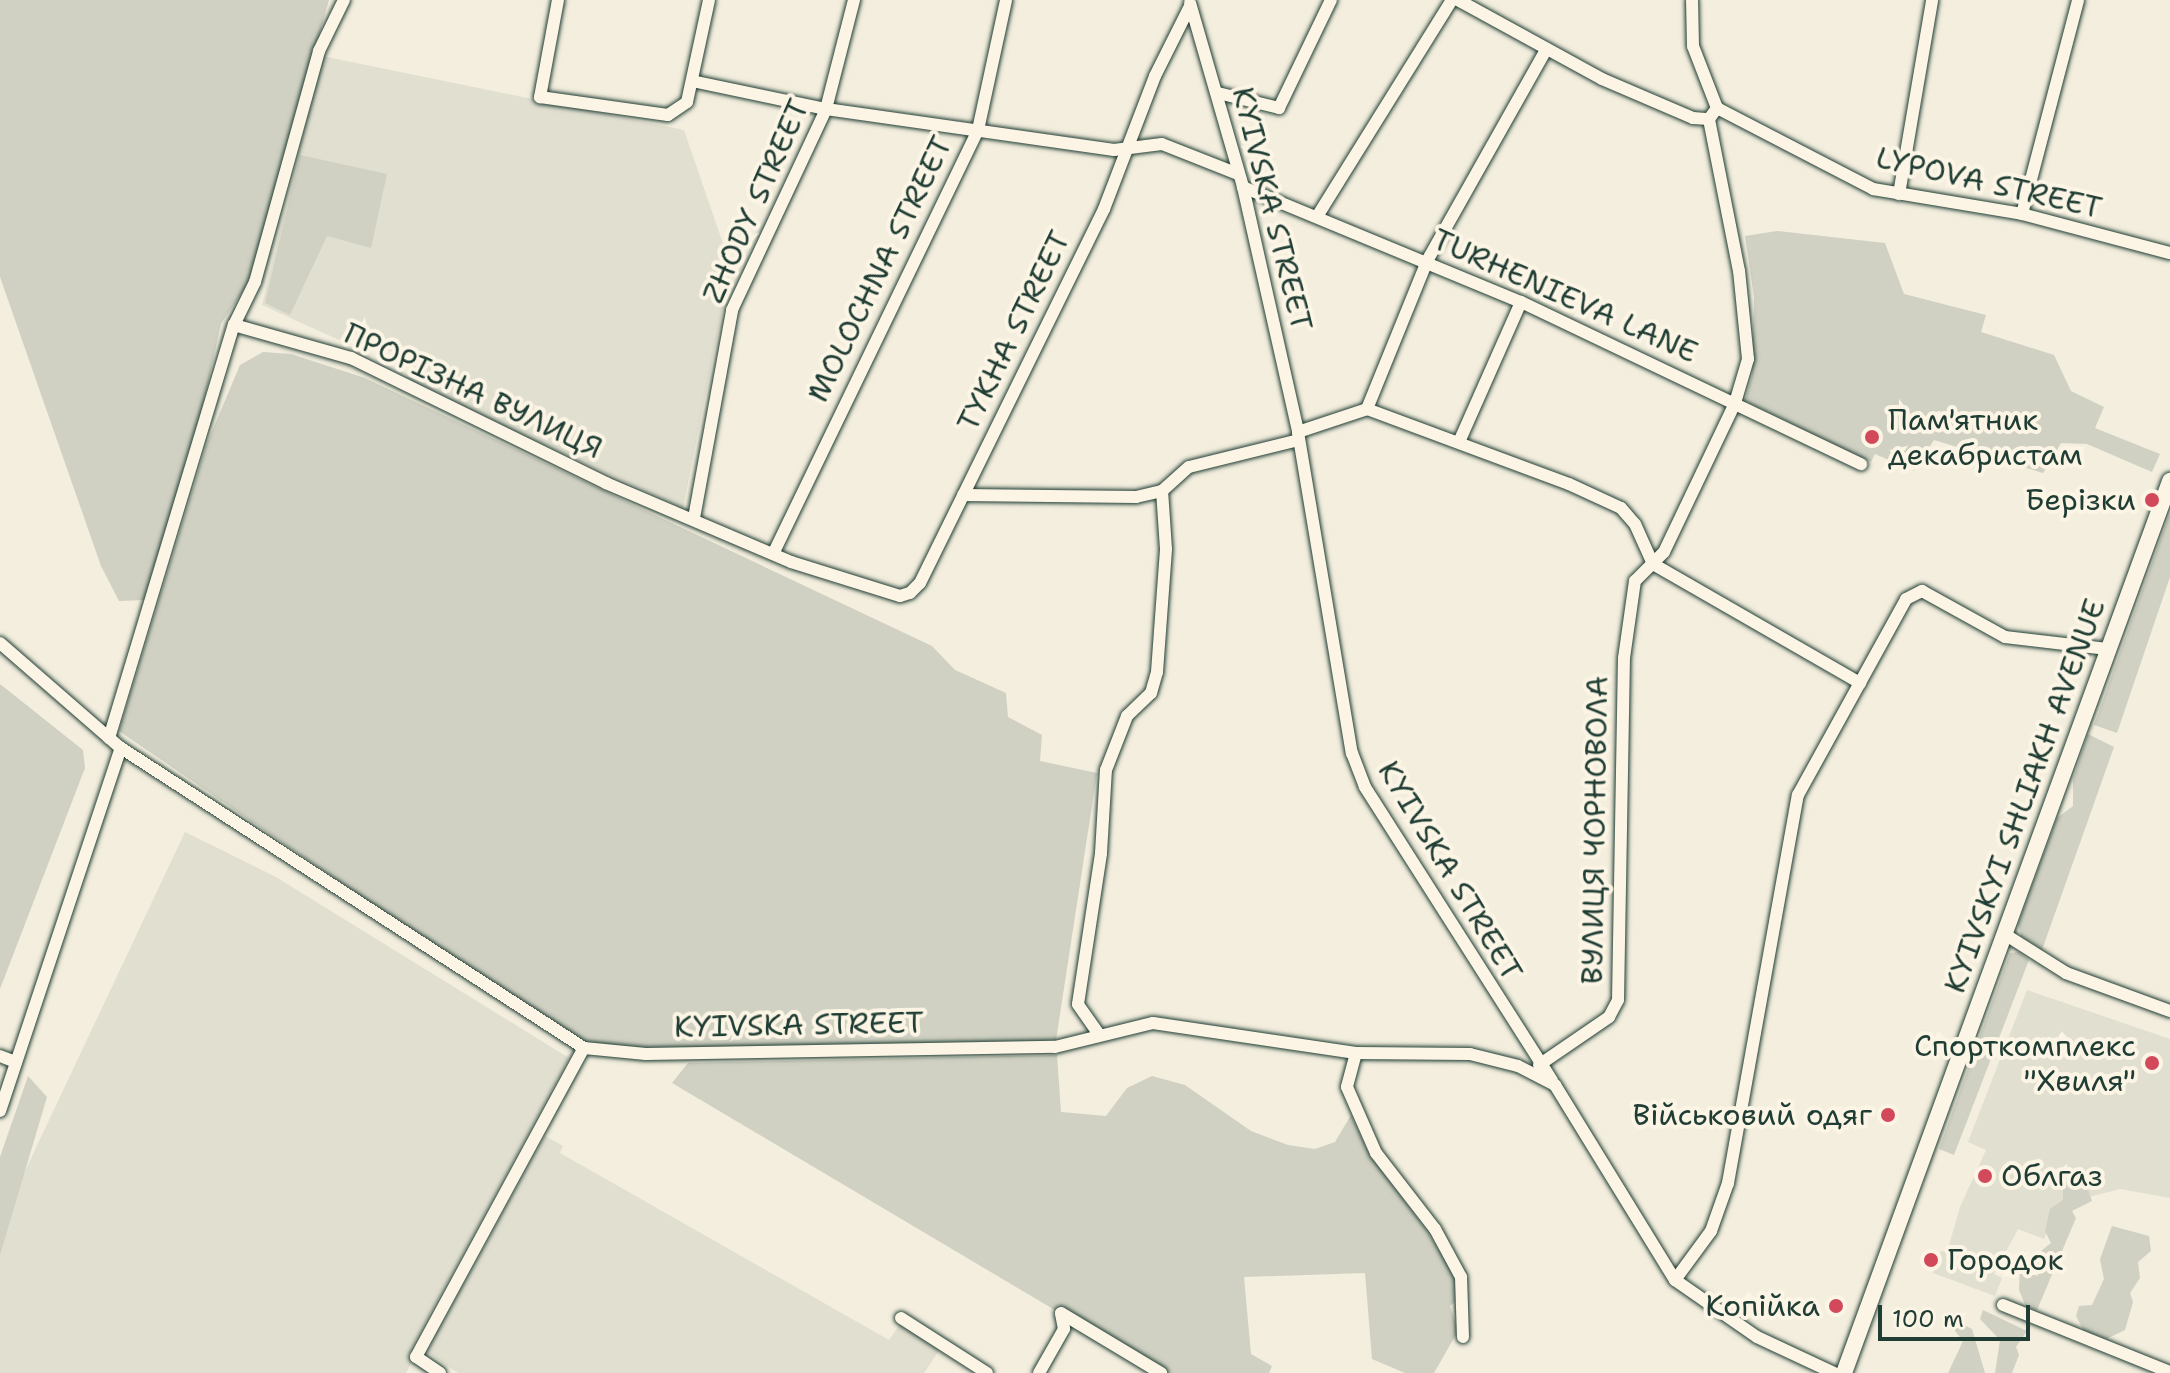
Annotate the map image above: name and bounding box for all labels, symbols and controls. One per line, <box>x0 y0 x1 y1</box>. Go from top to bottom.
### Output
street label: KYIVSKA STREET <box>1224 83 1320 335</box>
street label: ZHODY STREET <box>695 94 817 308</box>
street label: MOLOCHNA STREET <box>800 130 960 408</box>
street label: LYPOVA STREET <box>1873 140 2105 226</box>
street label: TURHENIEVA LANE <box>1427 221 1703 371</box>
street label: TYKHA STREET <box>950 225 1078 437</box>
street label: ПРОРІЗНА ВУЛИЦЯ <box>338 315 608 467</box>
place label: Пам'ятник декабристам <box>1888 402 2082 472</box>
marker: Пам'ятник декабристам <box>1863 428 1881 446</box>
place label: Берізки <box>2025 482 2136 518</box>
marker: Берізки <box>2143 491 2161 509</box>
street label: KYIVSKYI SHLIAKH AVENUE <box>1937 594 2113 998</box>
street label: ВУЛИЦЯ ЧОРНОВОЛА <box>1574 675 1616 985</box>
street label: KYIVSKA STREET <box>1370 755 1530 987</box>
street label: KYIVSKA STREET <box>674 1005 924 1045</box>
place label: Спорткомплекс "Хвиля" <box>1914 1028 2136 1098</box>
marker: Спорткомплекс "Хвиля" <box>2143 1054 2161 1072</box>
place label: Військовий одяг <box>1632 1097 1872 1133</box>
marker: Військовий одяг <box>1879 1106 1897 1124</box>
place label: Облгаз <box>2001 1158 2103 1194</box>
marker: Облгаз <box>1976 1167 1994 1185</box>
place label: Городок <box>1947 1242 2063 1278</box>
marker: Городок <box>1922 1251 1940 1269</box>
place label: Копійка <box>1705 1288 1820 1324</box>
scale bar <box>1882 1289 2034 1339</box>
marker: Копійка <box>1827 1297 1845 1315</box>
text: 100 m <box>1892 1303 1964 1335</box>

